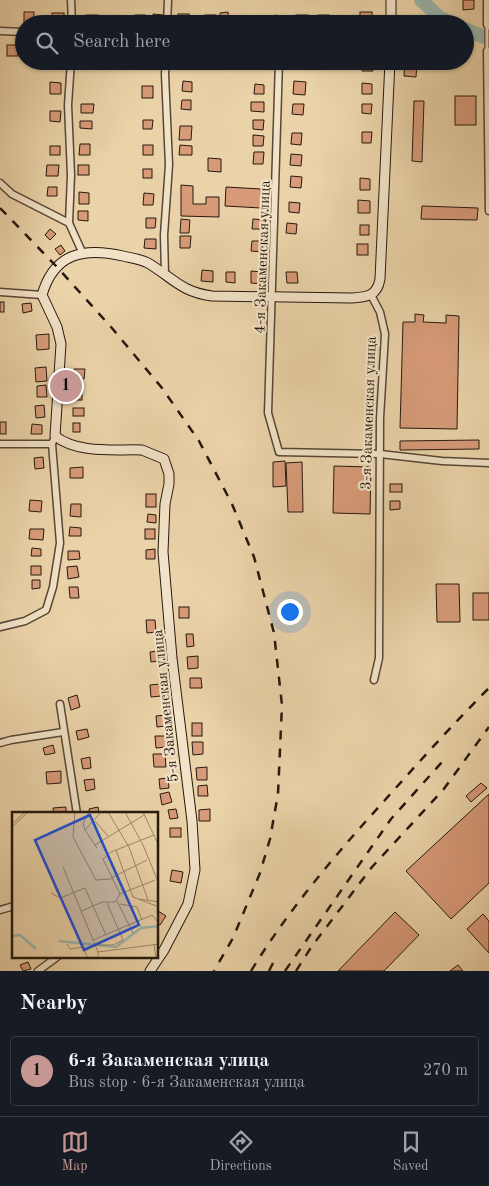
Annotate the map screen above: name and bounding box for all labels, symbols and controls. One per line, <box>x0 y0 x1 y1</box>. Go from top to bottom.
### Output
search box <box>15 15 474 70</box>
icon: search <box>33 29 61 57</box>
text: Search here <box>73 33 170 52</box>
street label: 4-я Закаменская улица <box>253 179 274 334</box>
street label: 3-я Закаменская улица <box>359 335 380 490</box>
pin: 1 <box>50 367 82 405</box>
your location <box>277 599 303 625</box>
street label: 5-я Закаменская улица <box>151 628 182 783</box>
inset map <box>12 812 159 958</box>
text: Nearby <box>20 993 88 1014</box>
text: 6-я Закаменская улица <box>68 1052 269 1071</box>
text: 1 <box>32 1063 42 1079</box>
text: 270 m <box>423 1063 468 1079</box>
text: Bus stop · 6-я Закаменская улица <box>68 1075 305 1091</box>
tab: Map <box>61 1128 89 1175</box>
tab: Directions <box>210 1128 272 1175</box>
tab: Saved <box>393 1128 428 1175</box>

